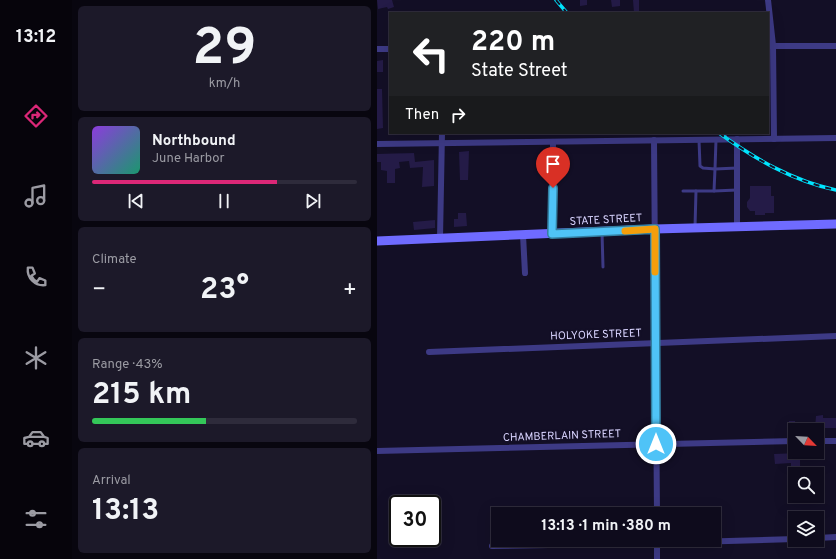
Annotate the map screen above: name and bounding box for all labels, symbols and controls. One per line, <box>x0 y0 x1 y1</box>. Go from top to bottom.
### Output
text: 29 <box>193 17 256 83</box>
text: 220 m <box>471 25 555 61</box>
text: 13:12 <box>16 26 56 49</box>
icon: left <box>405 28 457 80</box>
text: State Street <box>471 60 568 83</box>
text: km/h <box>209 76 240 92</box>
icon: directions <box>22 102 50 130</box>
icon: right <box>447 104 469 126</box>
text: Then <box>405 106 439 125</box>
text: Northbound <box>152 132 236 151</box>
pin <box>536 147 570 188</box>
text: June Harbor <box>152 151 225 167</box>
icon: arrive <box>542 153 564 175</box>
icon: music <box>22 182 50 210</box>
icon: previous <box>125 190 147 212</box>
icon: pause <box>213 190 235 212</box>
icon: next <box>302 190 324 212</box>
street label: STATE STREET <box>569 211 643 229</box>
text: Climate <box>92 252 137 268</box>
icon: phone <box>22 263 50 291</box>
text: 23° <box>200 272 249 309</box>
text: − <box>92 277 106 304</box>
text: + <box>343 277 357 304</box>
street label: HOLYOKE STREET <box>550 326 642 344</box>
icon: climate <box>22 344 50 372</box>
text: Range · 43% <box>92 357 163 373</box>
text: 215 km <box>92 377 191 414</box>
position arrow <box>635 423 677 465</box>
north arrow <box>788 423 824 459</box>
map controls <box>788 423 824 547</box>
icon: car <box>22 424 50 452</box>
street label: CHAMBERLAIN STREET <box>503 427 621 445</box>
button: search <box>788 467 824 503</box>
text: Arrival <box>92 473 131 489</box>
text: 13:13 <box>92 493 159 530</box>
speed limit sign: 30 <box>389 495 441 547</box>
icon: filters <box>22 505 50 533</box>
button: layers <box>788 511 824 547</box>
text: 13:13 · 1 min · 380 m <box>541 517 671 536</box>

